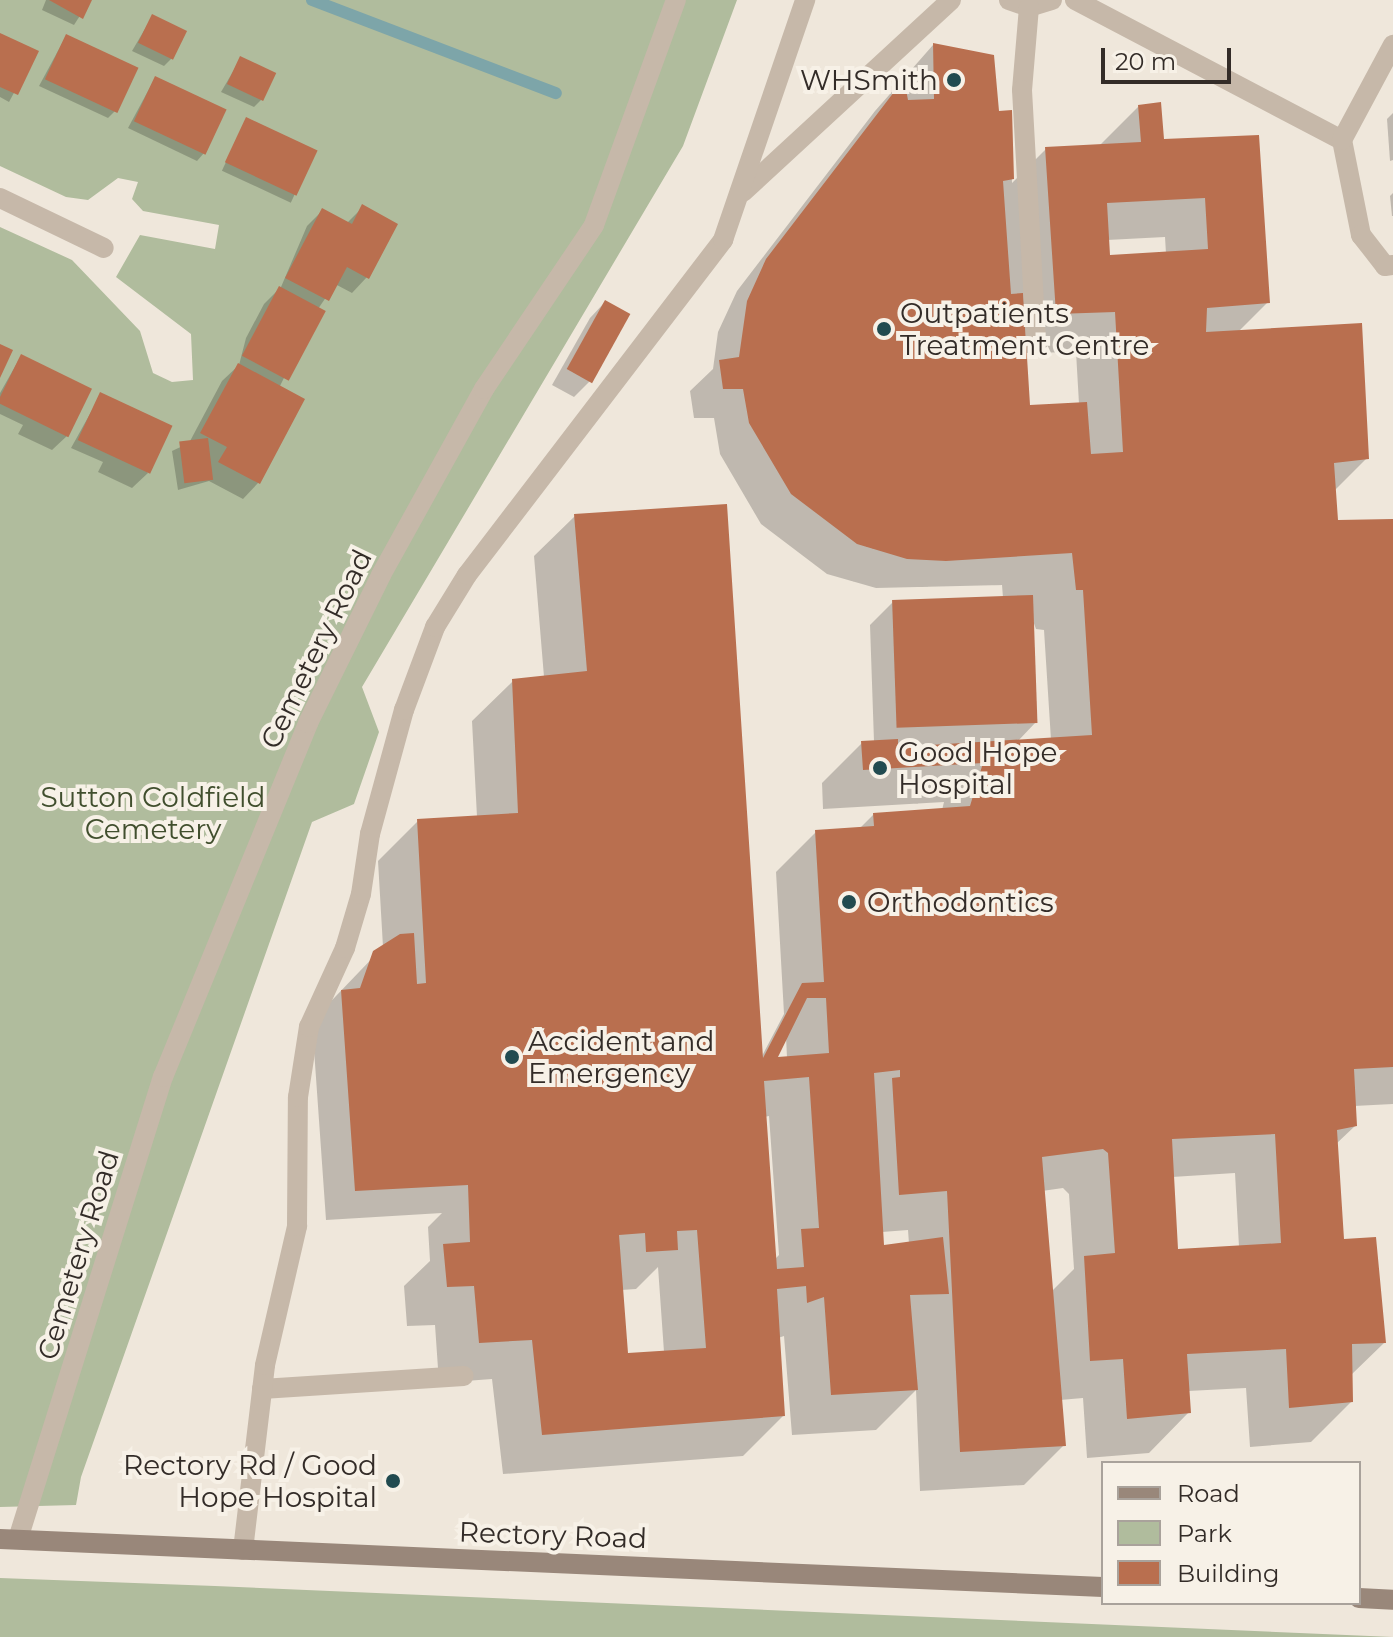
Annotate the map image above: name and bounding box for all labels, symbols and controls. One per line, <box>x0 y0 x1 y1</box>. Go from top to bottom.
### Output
scale bar <box>1105 32 1235 82</box>
text: 20 m <box>1115 47 1176 76</box>
place label: WHSmith <box>800 63 938 97</box>
marker: WHSmith <box>945 71 963 89</box>
place label: Outpatients Treatment Centre <box>900 296 1149 362</box>
marker: Outpatients Treatment Centre <box>875 320 893 338</box>
street label: Cemetery Road <box>253 544 379 754</box>
place label: Good Hope Hospital <box>898 735 1057 801</box>
marker: Good Hope Hospital <box>869 757 891 779</box>
park label: Sutton Coldfield Cemetery <box>40 780 266 846</box>
place label: Orthodontics <box>867 885 1054 919</box>
marker: Orthodontics <box>838 891 860 913</box>
place label: Accident and Emergency <box>528 1024 714 1090</box>
marker: Accident and Emergency <box>503 1048 521 1066</box>
street label: Cemetery Road <box>30 1146 126 1364</box>
place label: Rectory Rd / Good Hope Hospital <box>123 1448 377 1514</box>
legend <box>1101 1461 1361 1605</box>
marker: Rectory Rd / Good Hope Hospital <box>384 1472 402 1490</box>
text: Road <box>1177 1479 1240 1508</box>
street label: Rectory Road <box>458 1515 648 1555</box>
text: Park <box>1177 1519 1232 1548</box>
text: Building <box>1177 1559 1280 1588</box>

